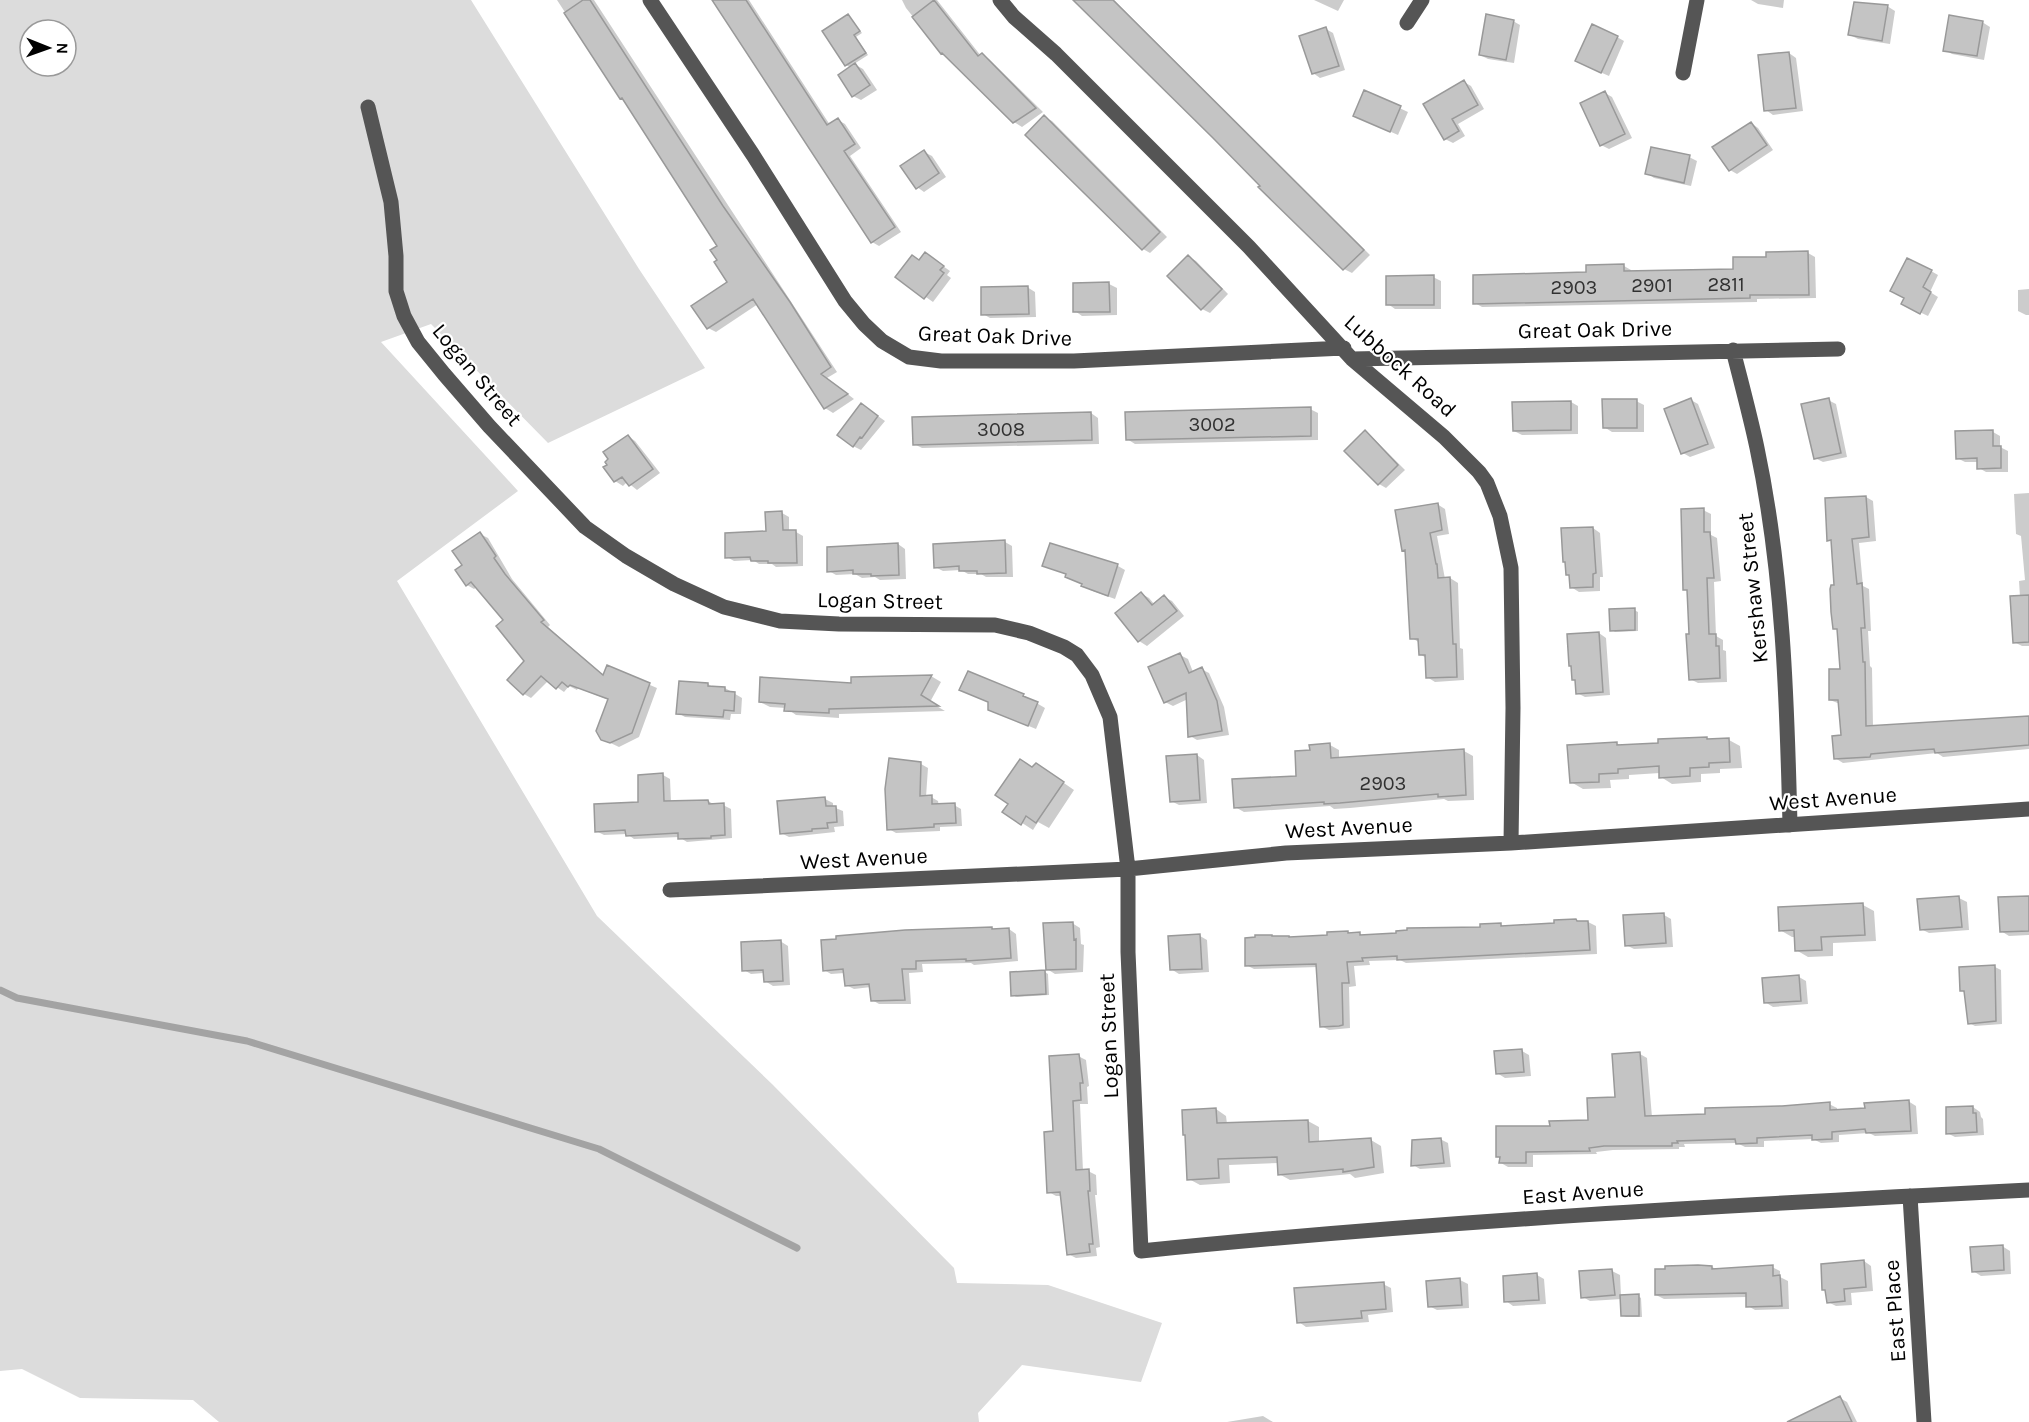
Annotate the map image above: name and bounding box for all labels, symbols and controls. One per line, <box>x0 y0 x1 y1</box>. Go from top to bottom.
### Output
north arrow <box>18 18 78 78</box>
text: N <box>53 42 72 54</box>
house number: 2811 <box>1707 273 1745 296</box>
house number: 2901 <box>1631 274 1673 297</box>
house number: 2903 <box>1551 276 1597 299</box>
street label: Lubbock Road <box>1339 309 1461 423</box>
street label: Great Oak Drive <box>1518 316 1672 344</box>
street label: Logan Street <box>427 318 527 432</box>
street label: Great Oak Drive <box>917 320 1073 352</box>
house number: 3002 <box>1188 413 1236 436</box>
house number: 3008 <box>977 418 1025 441</box>
street label: Kershaw Street <box>1732 511 1774 665</box>
street label: Logan Street <box>817 587 943 615</box>
house number: 2903 <box>1360 772 1406 795</box>
street label: West Avenue <box>1768 782 1898 816</box>
street label: West Avenue <box>1285 812 1413 844</box>
street label: West Avenue <box>800 843 928 875</box>
street label: Logan Street <box>1094 973 1124 1099</box>
street label: East Avenue <box>1521 1176 1645 1210</box>
street label: East Place <box>1878 1259 1912 1363</box>

